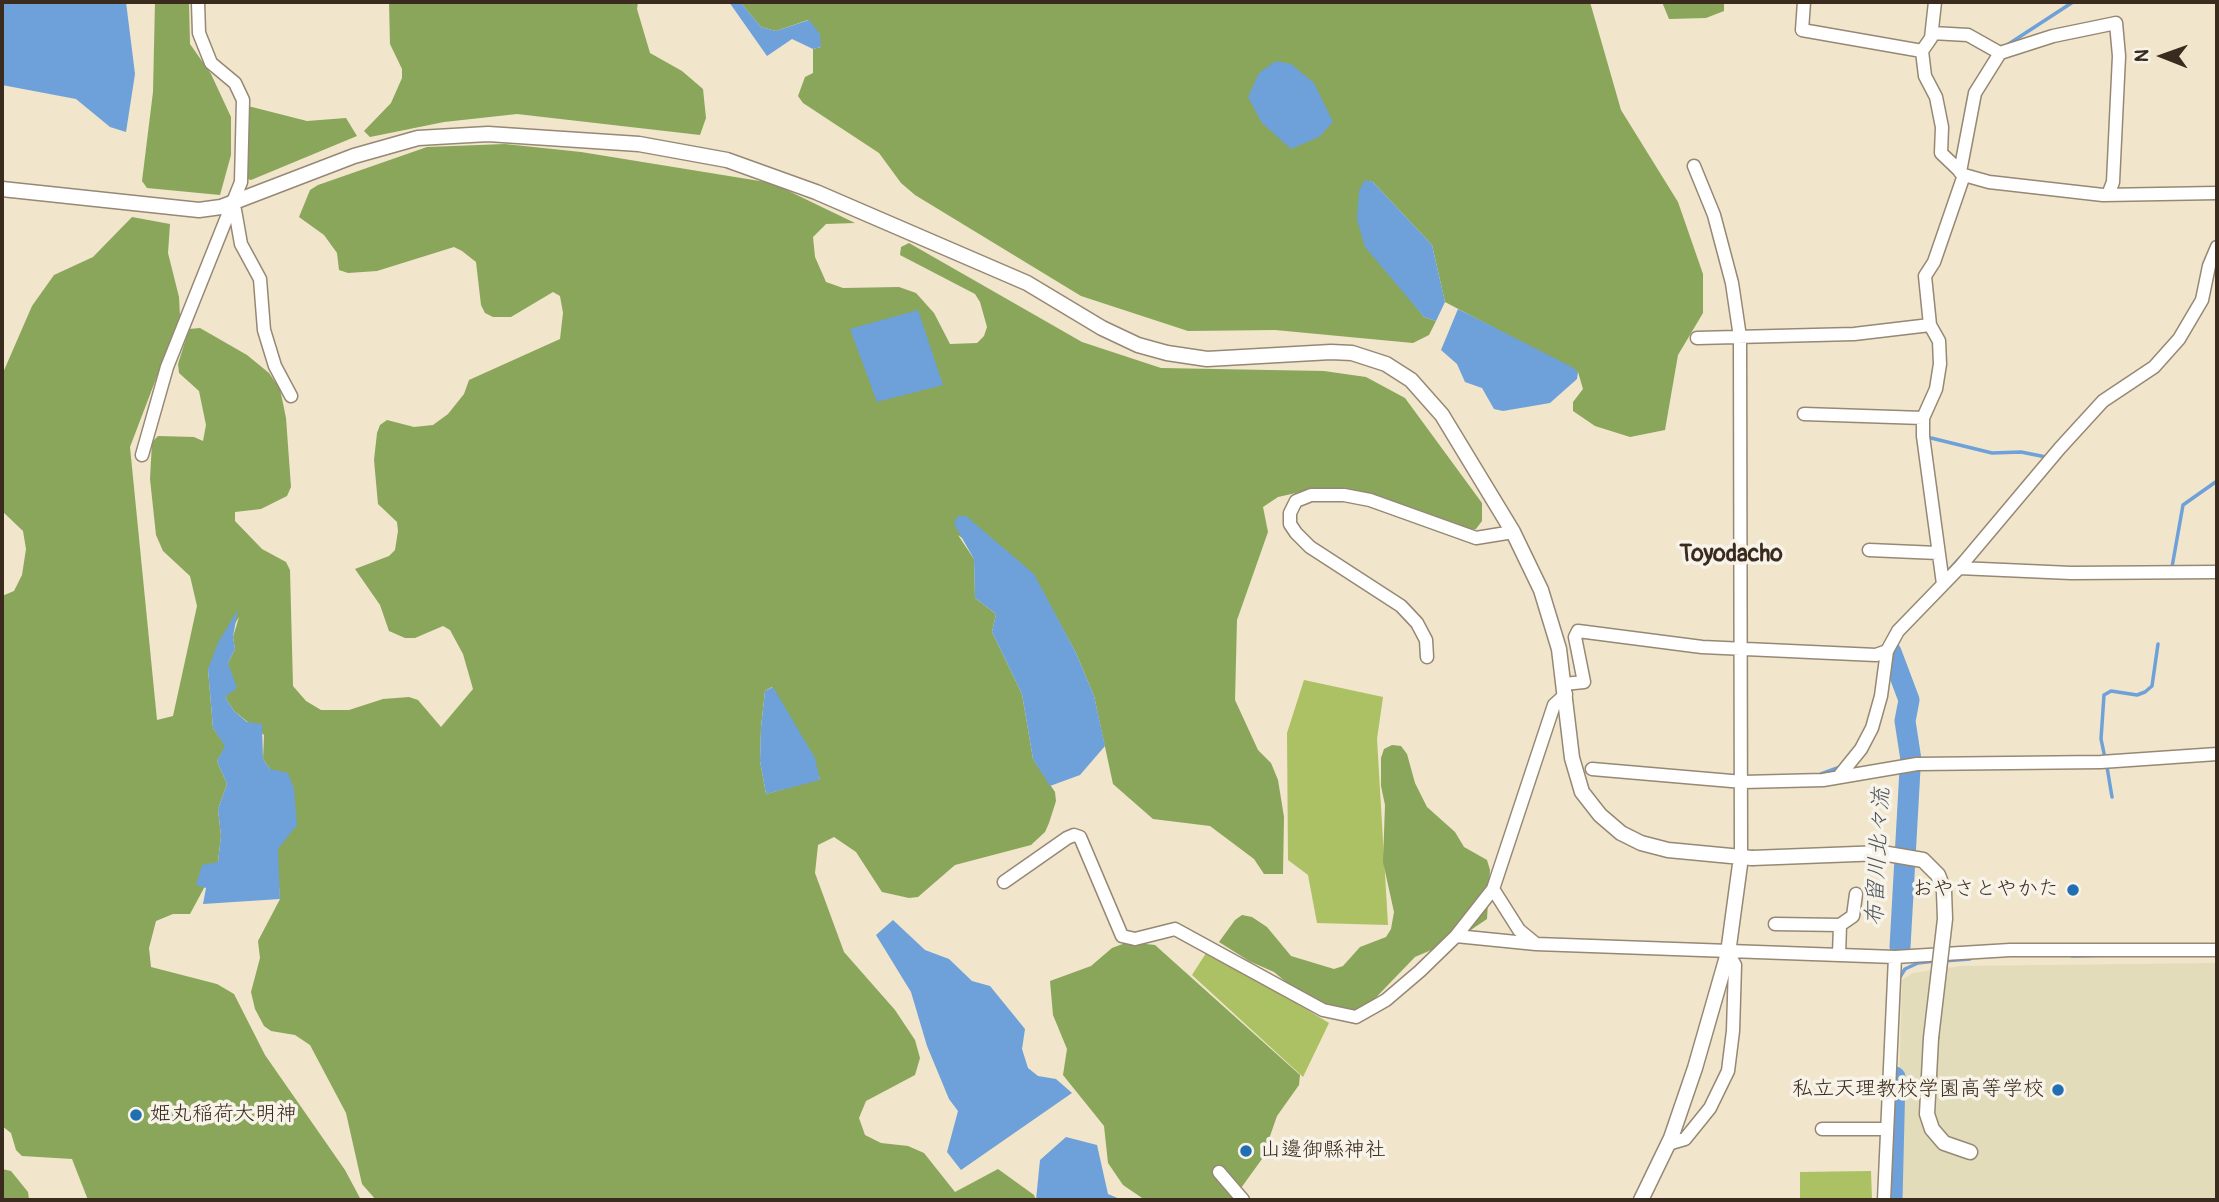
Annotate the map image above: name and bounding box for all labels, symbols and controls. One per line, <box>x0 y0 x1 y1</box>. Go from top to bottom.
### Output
north arrow <box>2128 21 2198 91</box>
text: N <box>2130 49 2154 62</box>
district label: Toyodacho <box>1679 541 1783 569</box>
water label: 布留川北々流 <box>1862 787 1896 927</box>
place label: おやさとやかた <box>1912 877 2059 903</box>
marker: おやさとやかた <box>2065 882 2081 898</box>
place label: 私立天理教校学園高等学校 <box>1792 1077 2044 1103</box>
marker: 私立天理教校学園高等学校 <box>2050 1082 2066 1098</box>
place label: 姫丸稲荷大明神 <box>150 1102 297 1128</box>
marker: 姫丸稲荷大明神 <box>128 1107 144 1123</box>
place label: 山邊御縣神社 <box>1260 1138 1386 1164</box>
marker: 山邊御縣神社 <box>1238 1143 1254 1159</box>

